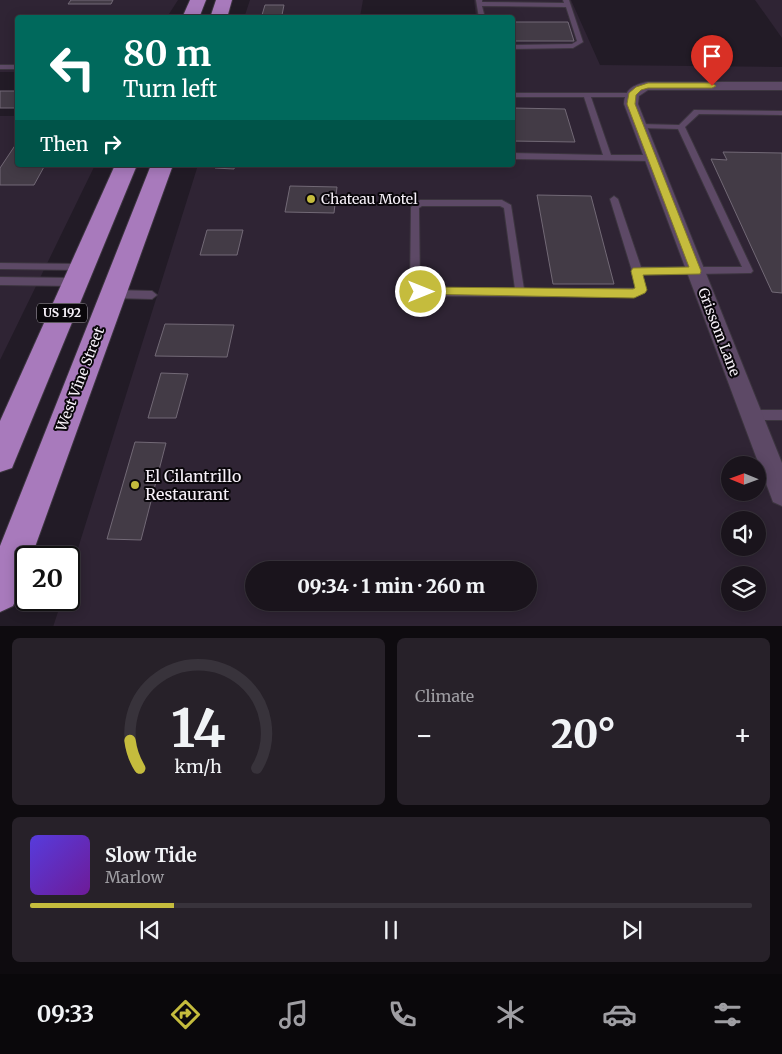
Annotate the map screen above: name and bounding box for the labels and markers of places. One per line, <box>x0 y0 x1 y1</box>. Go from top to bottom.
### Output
pin <box>691 35 733 86</box>
place label: Chateau Motel <box>321 190 418 208</box>
marker: Chateau Motel <box>305 193 317 205</box>
place label: El Cilantrillo Restaurant <box>145 466 241 504</box>
marker: El Cilantrillo Restaurant <box>129 479 141 491</box>

